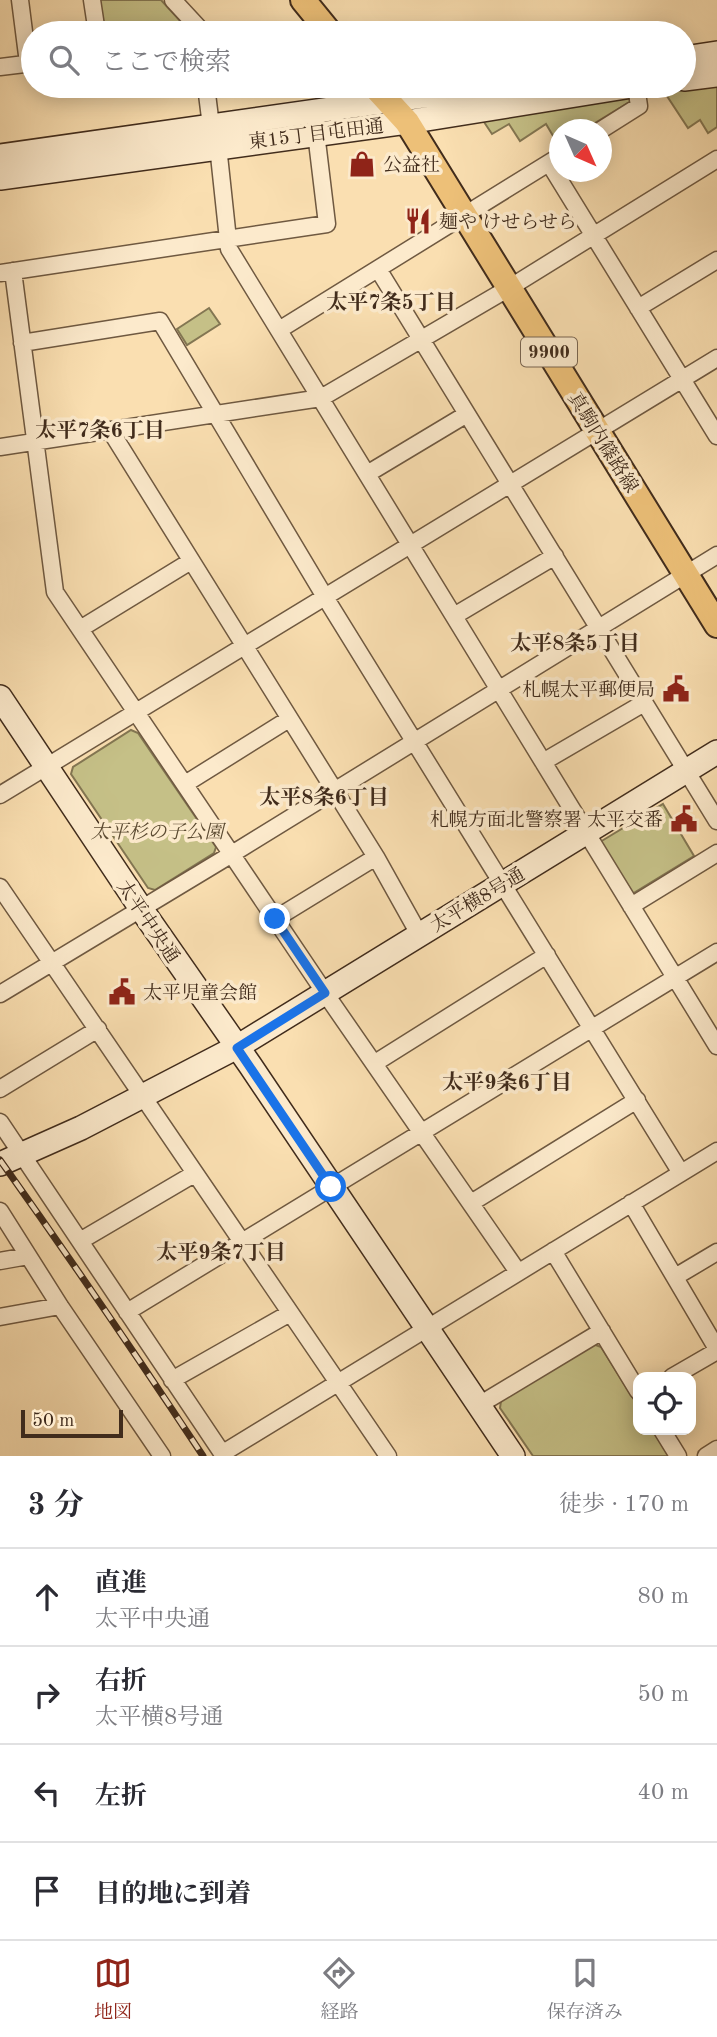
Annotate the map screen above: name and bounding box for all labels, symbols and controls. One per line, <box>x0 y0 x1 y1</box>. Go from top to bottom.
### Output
search box <box>21 21 696 98</box>
icon: search <box>45 41 83 79</box>
text: ここで検索 <box>101 50 231 76</box>
street label: 東15丁目屯田通 <box>247 115 385 153</box>
north arrow <box>549 119 612 182</box>
shop icon: 公益社 <box>347 149 377 179</box>
place label: 公益社 <box>383 155 440 176</box>
restaurant icon: 麺や けせらせら <box>403 206 433 236</box>
place label: 麺や けせらせら <box>439 212 577 233</box>
district label: 太平7条5丁目 <box>326 291 456 314</box>
road number: 9900 <box>521 338 577 366</box>
street label: 真駒内篠路線 <box>564 389 642 497</box>
district label: 太平7条6丁目 <box>35 419 165 442</box>
district label: 太平8条5丁目 <box>510 632 640 655</box>
public building icon: 札幌太平郵便局 <box>661 674 691 704</box>
place label: 札幌太平郵便局 <box>522 679 655 701</box>
district label: 太平8条6丁目 <box>259 786 389 809</box>
public building icon: 札幌方面北警察署 太平交番 <box>669 804 699 834</box>
place label: 札幌方面北警察署 太平交番 <box>430 809 663 831</box>
park label: 太平杉の子公園 <box>90 822 226 843</box>
street label: 太平横8号通 <box>427 864 529 937</box>
street label: 太平中央通 <box>112 877 183 967</box>
route end <box>259 903 290 934</box>
public building icon: 太平児童会館 <box>107 977 137 1007</box>
place label: 太平児童会館 <box>143 982 257 1004</box>
district label: 太平9条6丁目 <box>442 1071 572 1094</box>
route start <box>315 1171 346 1202</box>
district label: 太平9条7丁目 <box>156 1241 286 1264</box>
map controls <box>633 1372 696 1435</box>
button: locate <box>633 1372 696 1435</box>
scale bar <box>21 1407 122 1439</box>
text: 50 m <box>32 1412 74 1431</box>
text: 3 分 <box>28 1491 84 1521</box>
text: 徒歩 · 170 m <box>559 1493 689 1516</box>
text: 直進 <box>95 1571 147 1597</box>
icon: ahead <box>28 1578 66 1616</box>
text: 80 m <box>638 1585 689 1608</box>
text: 太平中央通 <box>95 1608 210 1631</box>
text: 右折 <box>95 1669 147 1695</box>
icon: right <box>28 1676 66 1714</box>
text: 50 m <box>638 1683 689 1706</box>
text: 太平横8号通 <box>95 1706 223 1729</box>
icon: left <box>28 1774 66 1812</box>
text: 40 m <box>638 1781 689 1804</box>
text: 左折 <box>95 1784 147 1810</box>
icon: arrive <box>28 1872 66 1910</box>
text: 目的地に到着 <box>95 1882 251 1908</box>
tab: 地図 <box>94 1954 132 2025</box>
tab: 経路 <box>320 1954 359 2025</box>
tab: 保存済み <box>547 1954 623 2025</box>

